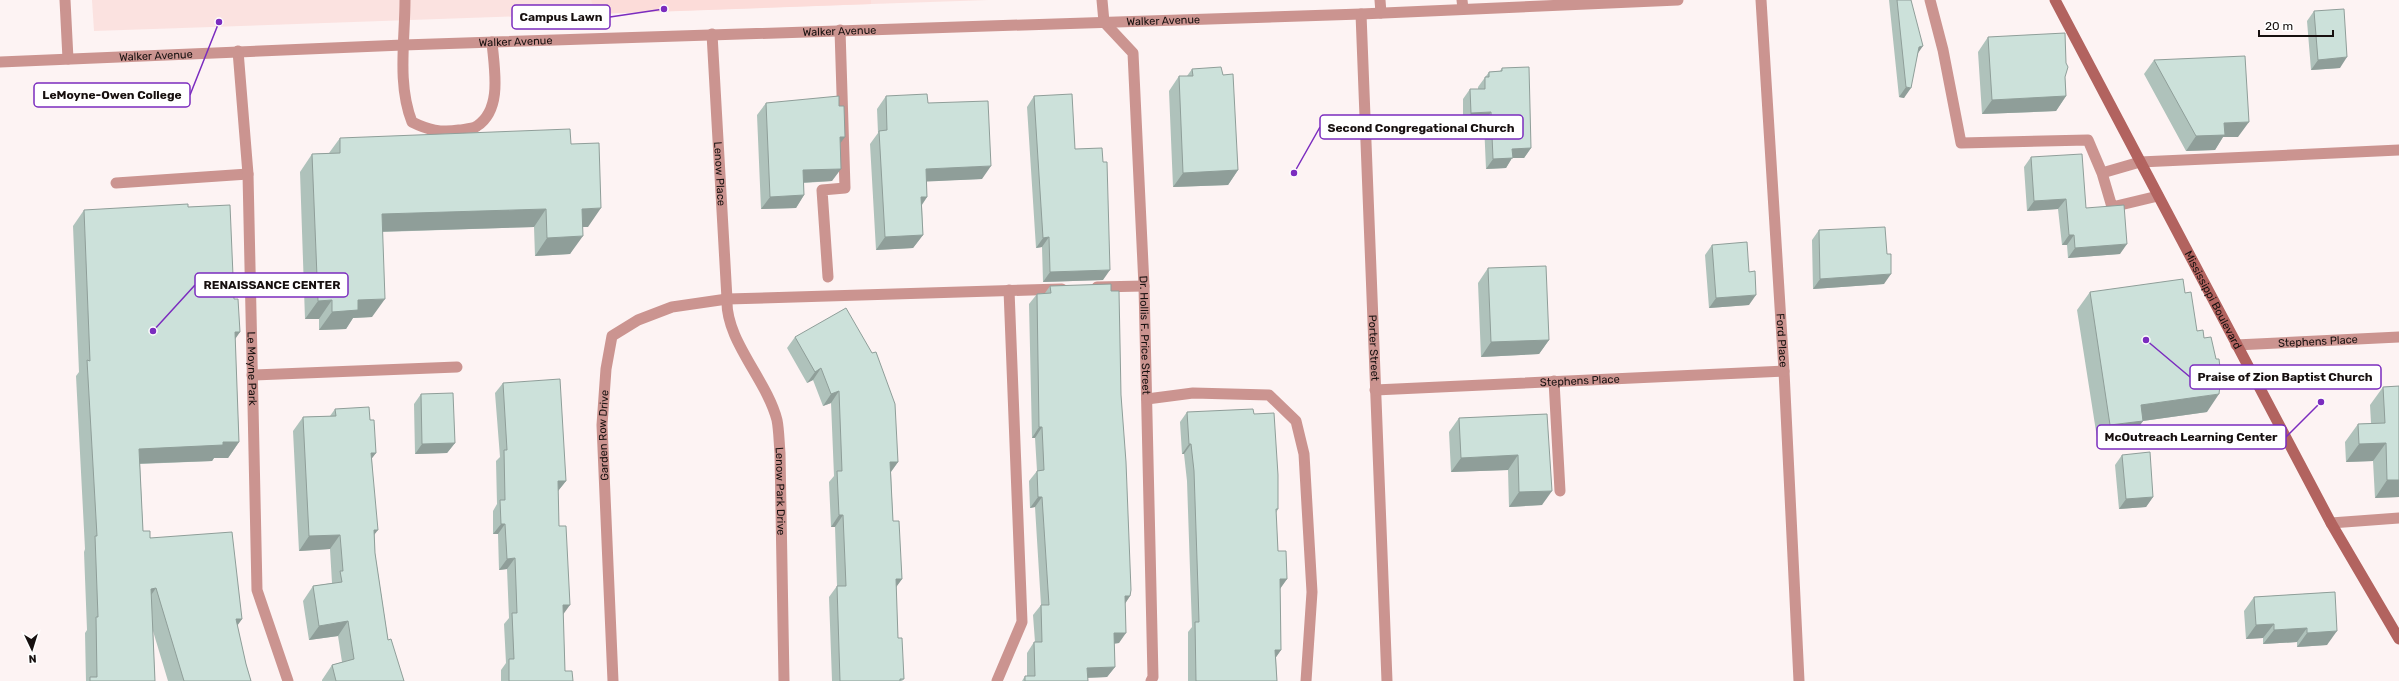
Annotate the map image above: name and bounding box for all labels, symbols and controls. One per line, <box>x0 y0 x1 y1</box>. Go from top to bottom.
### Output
callout: Campus Lawn <box>512 5 610 29</box>
text: Campus Lawn <box>520 10 603 24</box>
scale bar <box>2259 12 2333 38</box>
street label: Walker Avenue <box>1126 13 1200 28</box>
text: 20 m <box>2265 19 2293 33</box>
street label: Walker Avenue <box>802 23 877 39</box>
street label: Walker Avenue <box>478 34 553 49</box>
street label: Walker Avenue <box>119 47 193 63</box>
callout: LeMoyne-Owen College <box>34 83 190 107</box>
text: LeMoyne-Owen College <box>42 88 182 102</box>
callout: Second Congregational Church <box>1320 115 1523 139</box>
text: Second Congregational Church <box>1328 121 1515 135</box>
street label: Lenow Place <box>712 141 728 206</box>
street label: Mississippi Boulevard <box>2182 248 2244 351</box>
callout: RENAISSANCE CENTER <box>195 273 348 297</box>
street label: Dr. Hollis F. Price Street <box>1137 275 1153 396</box>
text: RENAISSANCE CENTER <box>204 278 340 292</box>
street label: Ford Place <box>1774 313 1790 368</box>
street label: Porter Street <box>1366 314 1382 382</box>
street label: Le Moyne Park <box>245 331 260 406</box>
street label: Stephens Place <box>2278 333 2358 349</box>
callout: Praise of Zion Baptist Church <box>2190 365 2381 389</box>
text: Praise of Zion Baptist Church <box>2197 370 2373 384</box>
street label: Stephens Place <box>1540 372 1620 389</box>
street label: Garden Row Drive <box>595 389 611 481</box>
callout: McOutreach Learning Center <box>2097 425 2286 449</box>
text: McOutreach Learning Center <box>2104 430 2278 444</box>
street label: Lenow Park Drive <box>773 447 788 535</box>
north arrow <box>12 629 52 669</box>
text: N <box>28 652 37 665</box>

